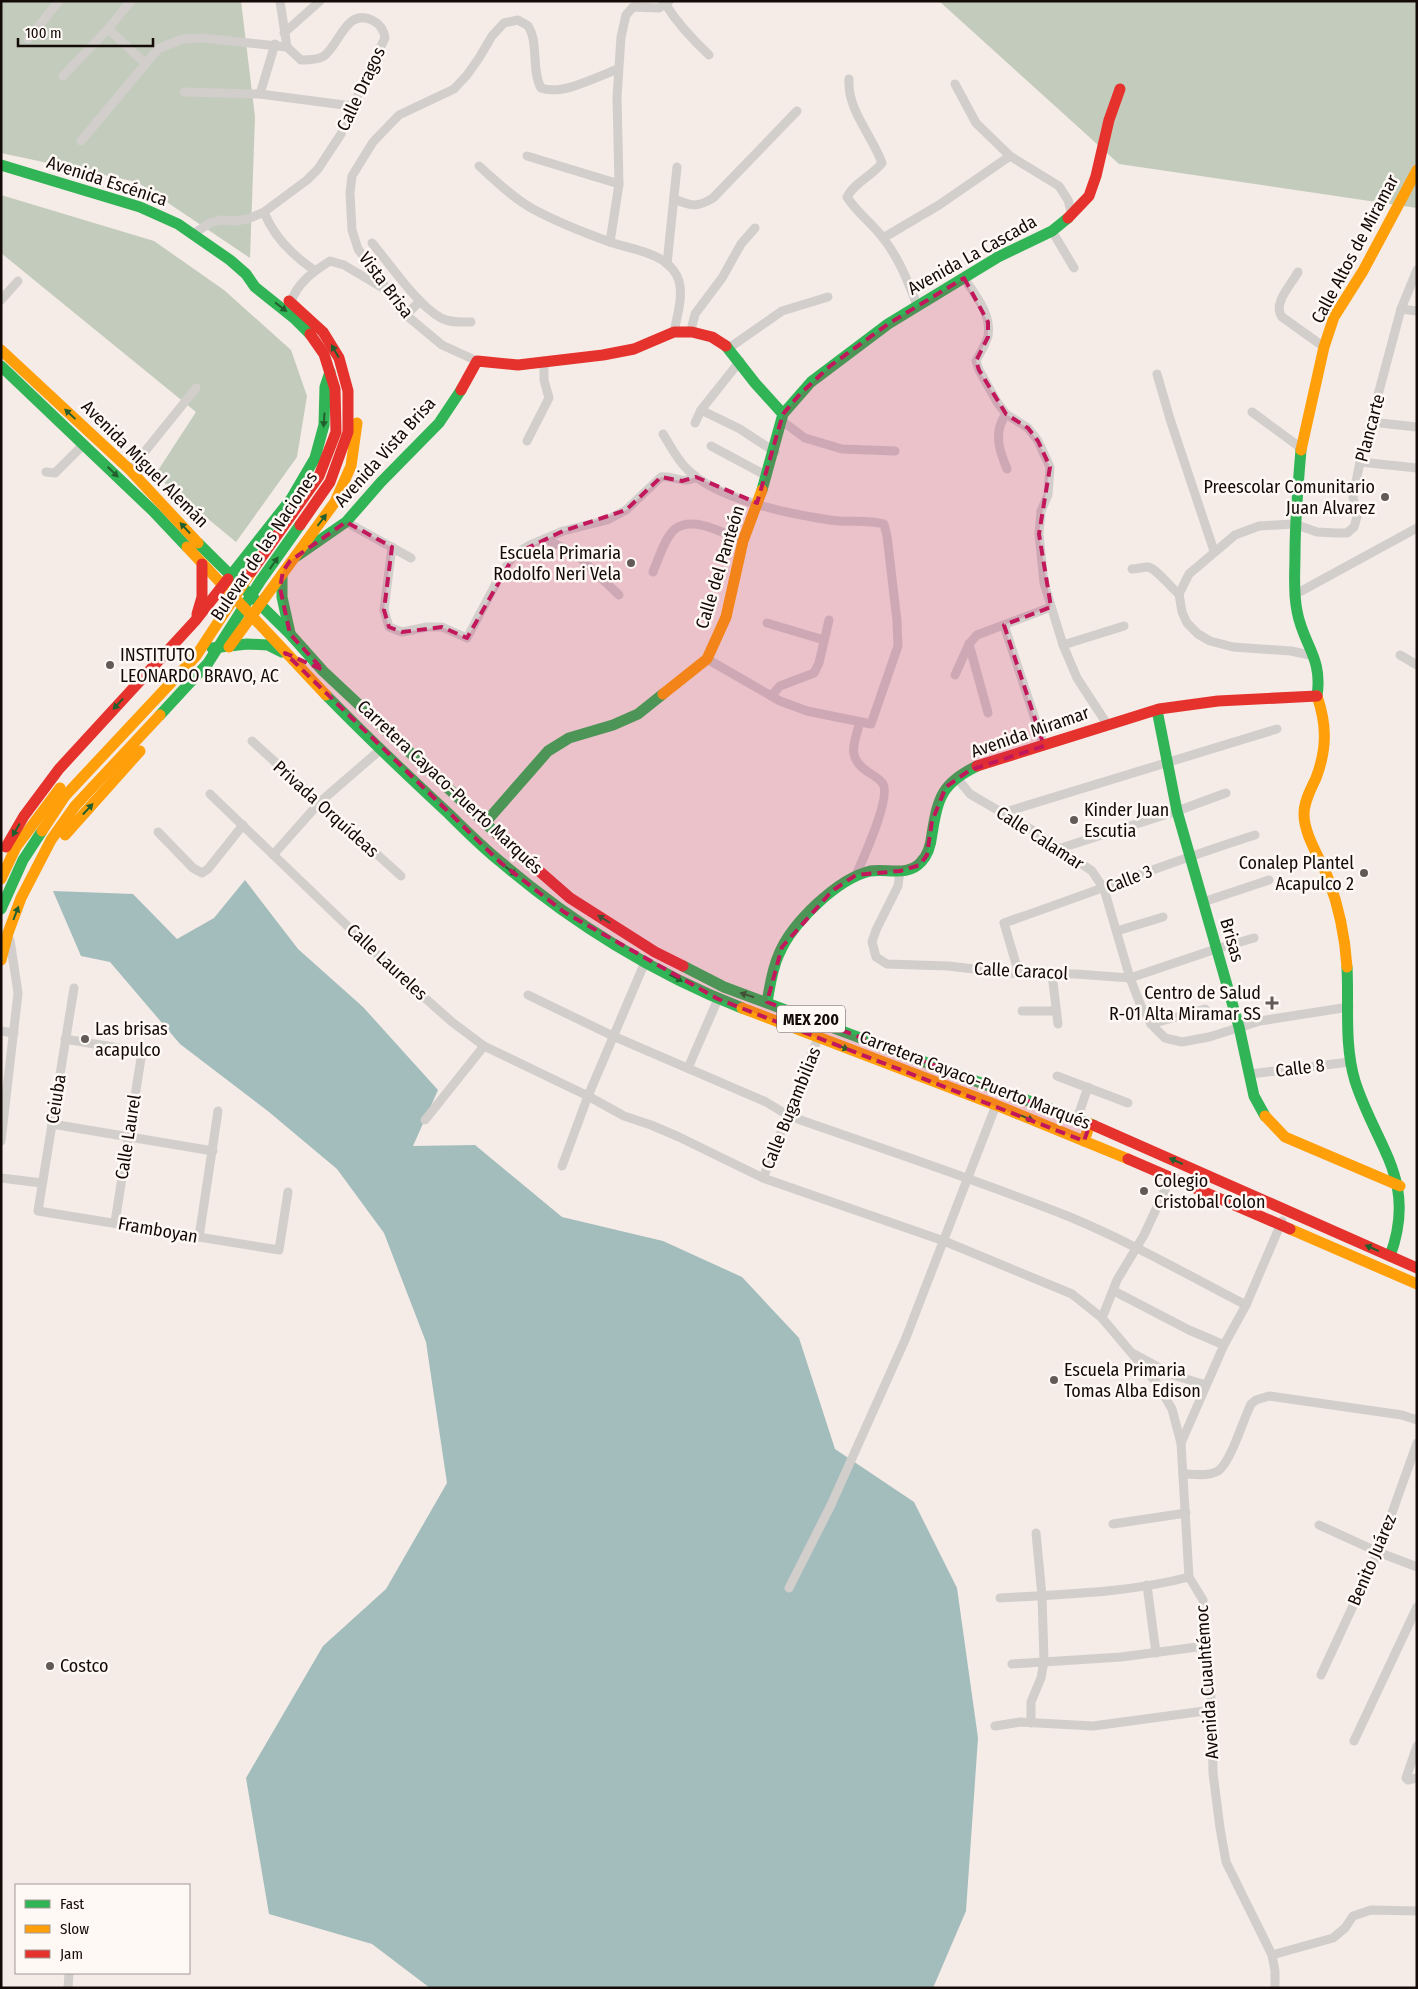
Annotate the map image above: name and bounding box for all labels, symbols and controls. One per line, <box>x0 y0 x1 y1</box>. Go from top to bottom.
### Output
scale bar <box>18 15 152 47</box>
text: 100 m <box>25 24 62 42</box>
street label: Calle Dragos <box>332 43 390 135</box>
street label: Avenida Escénica <box>44 151 170 211</box>
street label: Calle Altos de Miramar <box>1307 170 1404 327</box>
street label: Avenida La Cascada <box>904 210 1040 300</box>
street label: Vista Brisa <box>354 248 418 323</box>
one-way arrow <box>274 302 287 313</box>
one-way arrow <box>330 345 339 358</box>
street label: Avenida Vista Brisa <box>330 392 440 511</box>
street label: Plancarte <box>1350 392 1390 464</box>
street label: Avenida Miguel Alemán <box>77 396 213 532</box>
one-way arrow <box>64 408 76 420</box>
one-way arrow <box>319 412 327 428</box>
one-way arrow <box>107 466 119 478</box>
street label: Bulevar de las Naciones <box>206 467 322 625</box>
place label: Preescolar Comunitario Juan Alvarez <box>1203 476 1375 519</box>
marker: Preescolar Comunitario Juan Alvarez <box>1379 491 1391 503</box>
street label: Calle del Panteón <box>691 503 749 631</box>
one-way arrow <box>317 513 327 527</box>
one-way arrow <box>179 522 191 534</box>
place label: Escuela Primaria Rodolfo Neri Vela <box>493 542 621 585</box>
one-way arrow <box>269 556 279 570</box>
marker: Escuela Primaria Rodolfo Neri Vela <box>625 557 637 569</box>
place label: INSTITUTO LEONARDO BRAVO, AC <box>120 644 279 687</box>
marker: INSTITUTO LEONARDO BRAVO, AC <box>104 659 116 671</box>
street label: Carretera Cayaco-Puerto Marqués <box>353 695 548 879</box>
one-way arrow <box>112 698 124 710</box>
street label: Avenida Miramar <box>968 701 1093 763</box>
street label: Privada Orquídeas <box>269 756 384 862</box>
place label: Kinder Juan Escutia <box>1084 799 1169 842</box>
street label: Calle Calamar <box>992 801 1089 875</box>
one-way arrow <box>82 803 94 815</box>
marker: Kinder Juan Escutia <box>1068 814 1080 826</box>
one-way arrow <box>12 822 20 837</box>
place label: Conalep Plantel Acapulco 2 <box>1239 852 1354 895</box>
street label: Calle 3 <box>1103 860 1155 898</box>
one-way arrow <box>504 866 517 876</box>
marker: Conalep Plantel Acapulco 2 <box>1358 867 1370 879</box>
one-way arrow <box>12 905 20 920</box>
one-way arrow <box>597 915 610 924</box>
street label: Brisas <box>1215 916 1249 965</box>
street label: Calle Laureles <box>342 919 432 1005</box>
street label: Calle Caracol <box>973 958 1069 984</box>
one-way arrow <box>669 974 684 982</box>
place label: Centro de Salud R-01 Alta Miramar SS <box>1109 982 1261 1025</box>
one-way arrow <box>739 991 754 998</box>
marker: Centro de Salud R-01 Alta Miramar SS <box>1265 996 1279 1010</box>
road number: MEX 200 <box>777 1006 845 1032</box>
place label: Las brisas acapulco <box>95 1018 168 1061</box>
street label: Carretera Cayaco-Puerto Marqués <box>856 1026 1094 1134</box>
marker: Las brisas acapulco <box>79 1033 91 1045</box>
street label: Calle Bugambilias <box>756 1043 826 1172</box>
one-way arrow <box>835 1043 850 1051</box>
street label: Calle 8 <box>1274 1054 1326 1082</box>
street label: Ceiuba <box>41 1072 71 1125</box>
street label: Calle Laurel <box>110 1093 146 1181</box>
one-way arrow <box>1019 1114 1034 1122</box>
one-way arrow <box>1169 1156 1183 1164</box>
place label: Colegio Cristobal Colon <box>1154 1170 1265 1213</box>
marker: Colegio Cristobal Colon <box>1138 1185 1150 1197</box>
street label: Framboyan <box>116 1212 200 1248</box>
one-way arrow <box>1365 1244 1379 1252</box>
place label: Escuela Primaria Tomas Alba Edison <box>1064 1359 1201 1402</box>
marker: Escuela Primaria Tomas Alba Edison <box>1048 1374 1060 1386</box>
street label: Benito Juárez <box>1343 1511 1401 1609</box>
street label: Avenida Cuauhtémoc <box>1191 1604 1223 1760</box>
place label: Costco <box>60 1655 108 1677</box>
marker: Costco <box>44 1660 56 1672</box>
legend <box>15 1884 190 1974</box>
text: Fast <box>60 1895 84 1913</box>
text: Slow <box>60 1920 89 1938</box>
text: Jam <box>60 1945 83 1963</box>

